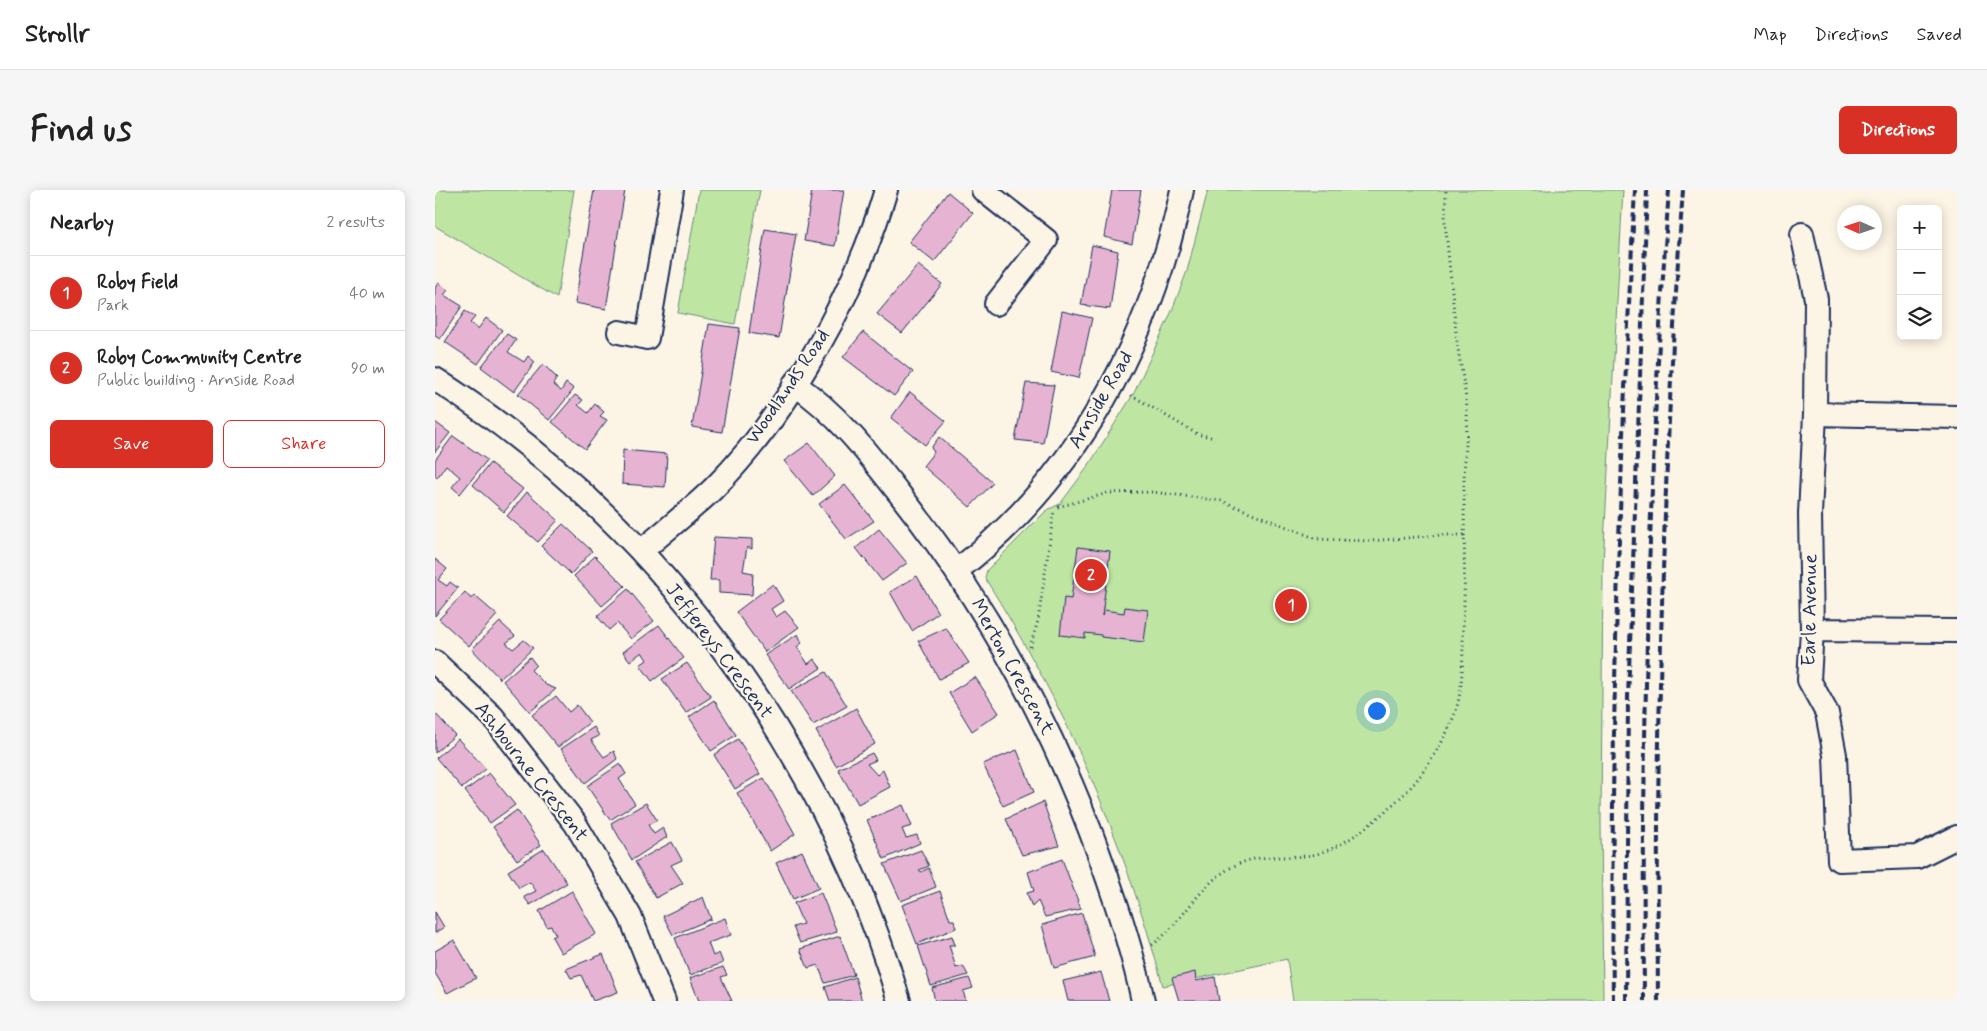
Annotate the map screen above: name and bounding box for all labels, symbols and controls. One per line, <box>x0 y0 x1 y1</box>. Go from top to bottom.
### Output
text: Strollr <box>25 19 89 50</box>
text: Map <box>1754 23 1787 47</box>
text: Directions <box>1815 23 1889 47</box>
text: Saved <box>1917 23 1962 47</box>
button: Directions <box>1839 106 1957 154</box>
text: Find us <box>30 107 132 153</box>
north arrow <box>1837 205 1882 250</box>
map controls <box>1897 205 1942 340</box>
button: + <box>1897 205 1942 250</box>
text: Nearby <box>50 209 114 237</box>
text: 2 results <box>327 212 385 233</box>
button: − <box>1897 250 1942 295</box>
text: Roby Field <box>97 270 178 295</box>
text: 1 <box>62 283 70 304</box>
text: 40 m <box>349 283 385 304</box>
text: Park <box>97 295 129 316</box>
button: layers <box>1897 295 1942 340</box>
street label: Woodlands Road <box>739 324 837 450</box>
text: Roby Community Centre <box>97 345 302 370</box>
street label: Arnside Road <box>1062 346 1140 454</box>
text: 2 <box>62 358 70 379</box>
text: 90 m <box>351 358 385 379</box>
text: Public building · Arnside Road <box>97 370 295 391</box>
button: Save <box>50 420 213 468</box>
button: Share <box>223 420 385 468</box>
street label: Earle Avenue <box>1796 553 1824 666</box>
pin: 2 <box>1075 556 1107 594</box>
street label: Jeffereys Crescent <box>659 578 779 724</box>
pin: 1 <box>1275 586 1307 624</box>
street label: Merton Crescent <box>963 594 1061 740</box>
street label: Ashbourne Crescent <box>468 696 594 848</box>
your location <box>1364 698 1390 724</box>

